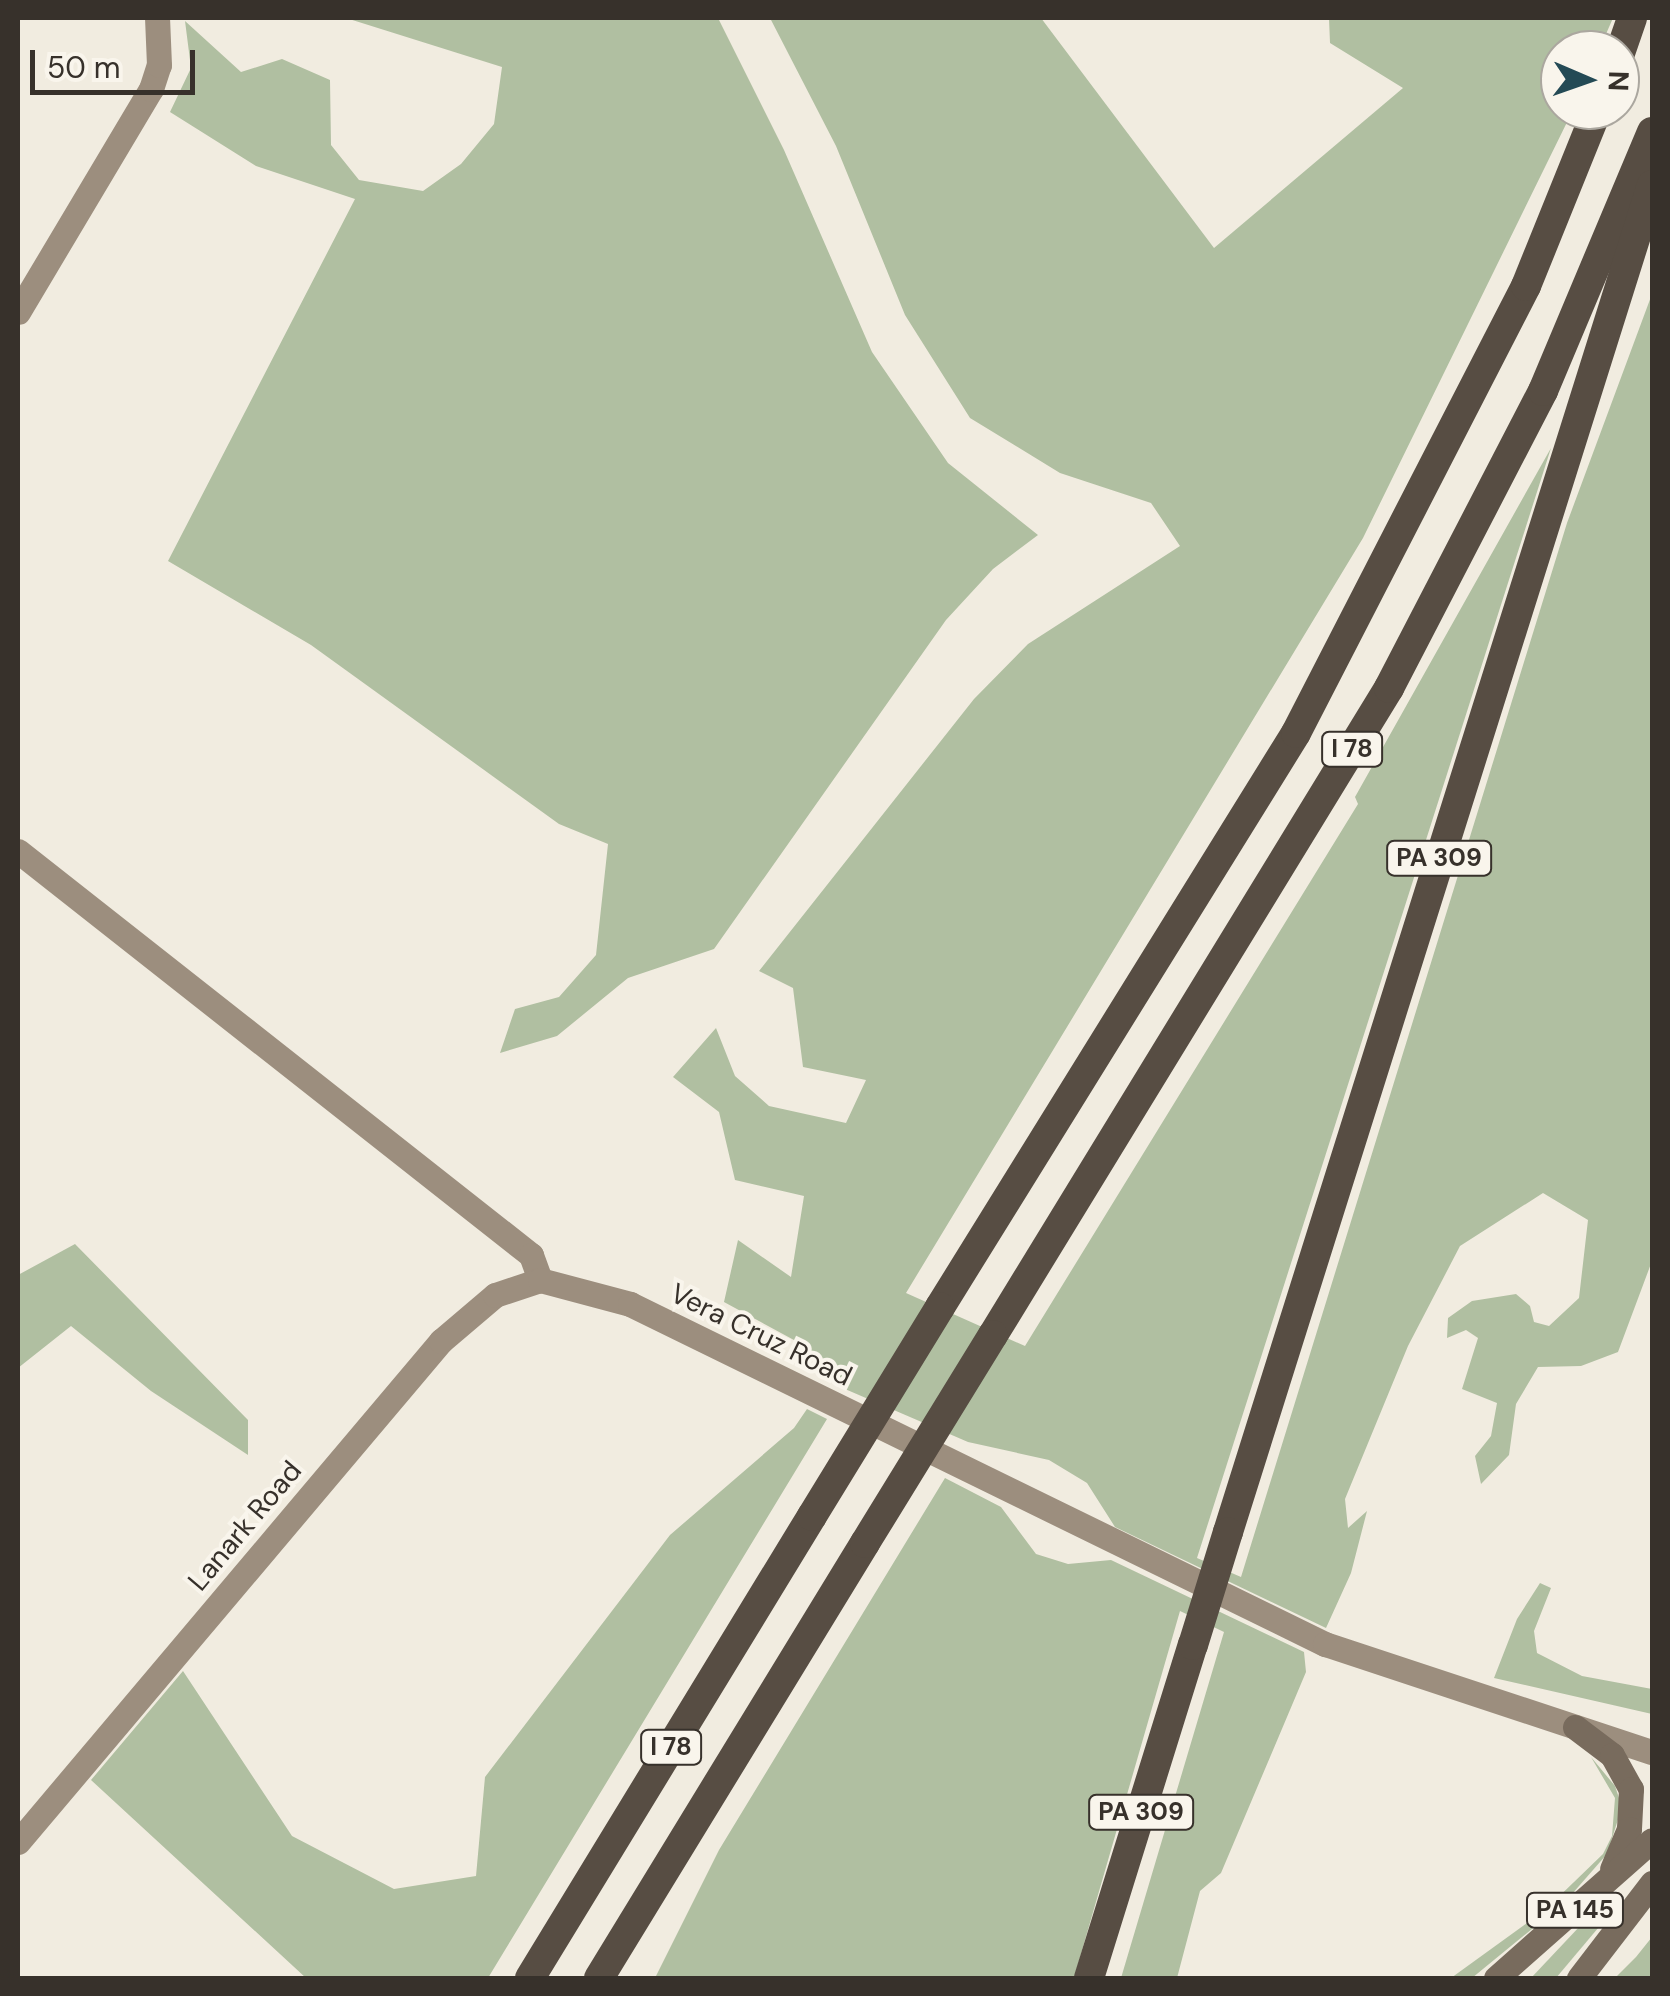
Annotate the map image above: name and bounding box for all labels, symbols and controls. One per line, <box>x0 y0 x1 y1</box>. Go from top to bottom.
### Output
scale bar <box>35 30 200 92</box>
north arrow <box>1540 30 1640 130</box>
text: 50 m <box>47 48 121 87</box>
text: N <box>1600 70 1637 92</box>
road number: I 78 <box>1320 729 1384 769</box>
road number: PA 309 <box>1384 838 1494 878</box>
street label: Vera Cruz Road <box>665 1277 857 1393</box>
street label: Lanark Road <box>181 1455 309 1597</box>
road number: I 78 <box>638 1727 704 1767</box>
road number: PA 309 <box>1086 1792 1196 1832</box>
road number: PA 145 <box>1525 1890 1625 1930</box>

